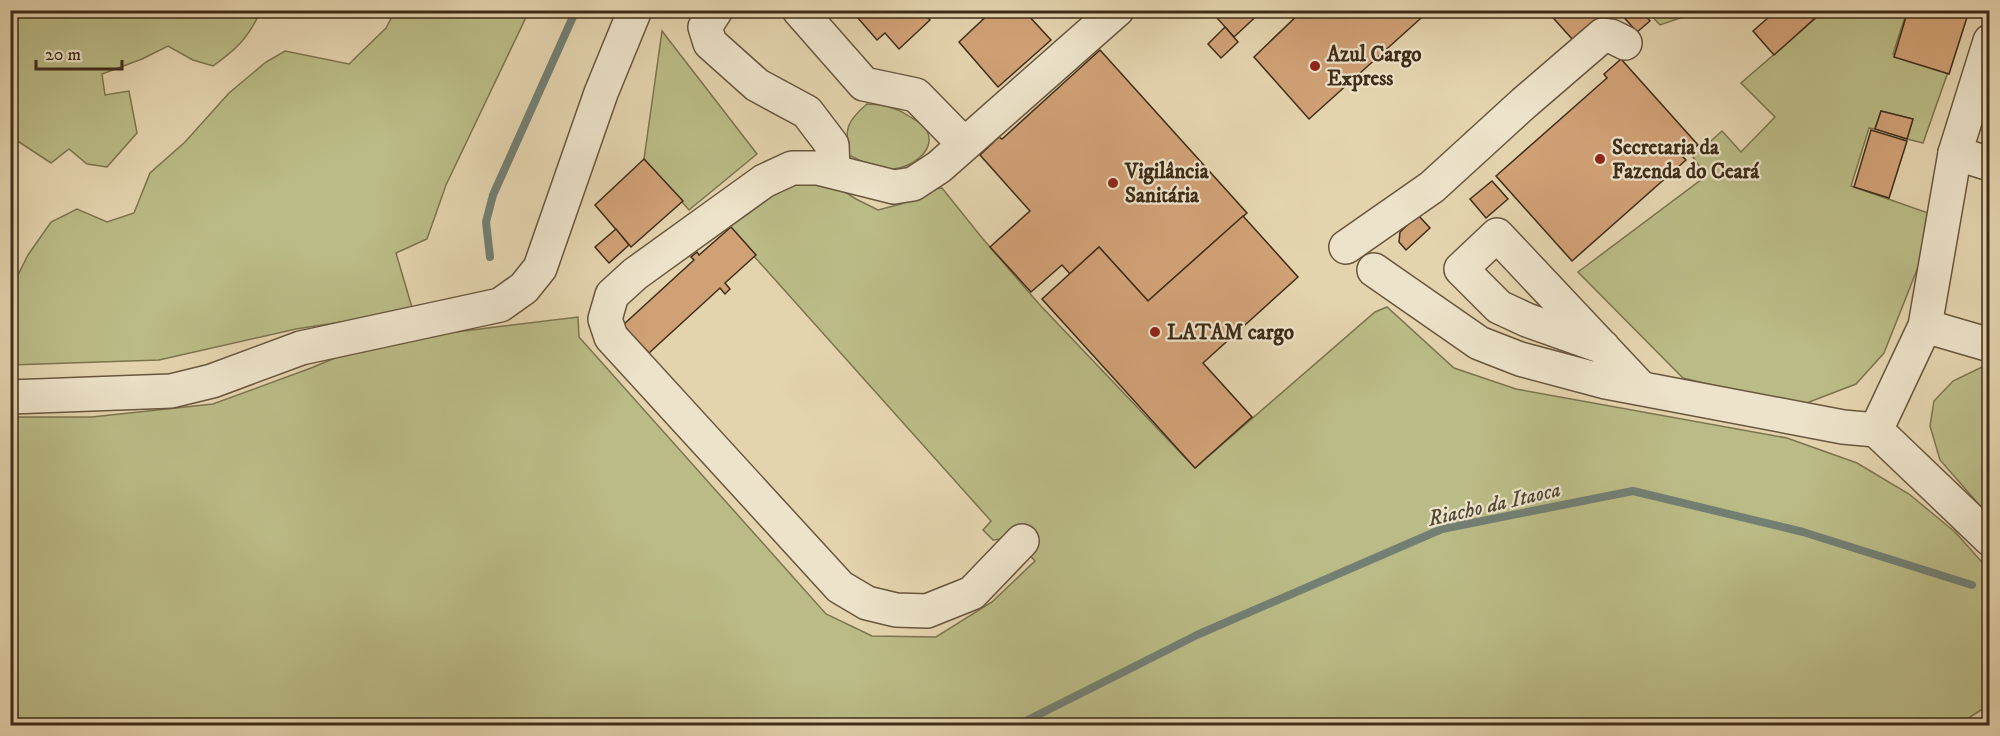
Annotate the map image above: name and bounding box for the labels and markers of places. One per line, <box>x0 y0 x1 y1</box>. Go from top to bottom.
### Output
place label: Azul Cargo Express <box>1326 42 1422 92</box>
marker: Azul Cargo Express <box>1308 59 1322 73</box>
place label: Secretaria da Fazenda do Ceará <box>1612 135 1760 185</box>
marker: Secretaria da Fazenda do Ceará <box>1593 152 1607 166</box>
place label: Vigilância Sanitária <box>1124 159 1210 209</box>
marker: Vigilância Sanitária <box>1106 176 1120 190</box>
place label: LATAM cargo <box>1167 320 1294 346</box>
marker: LATAM cargo <box>1148 325 1162 339</box>

